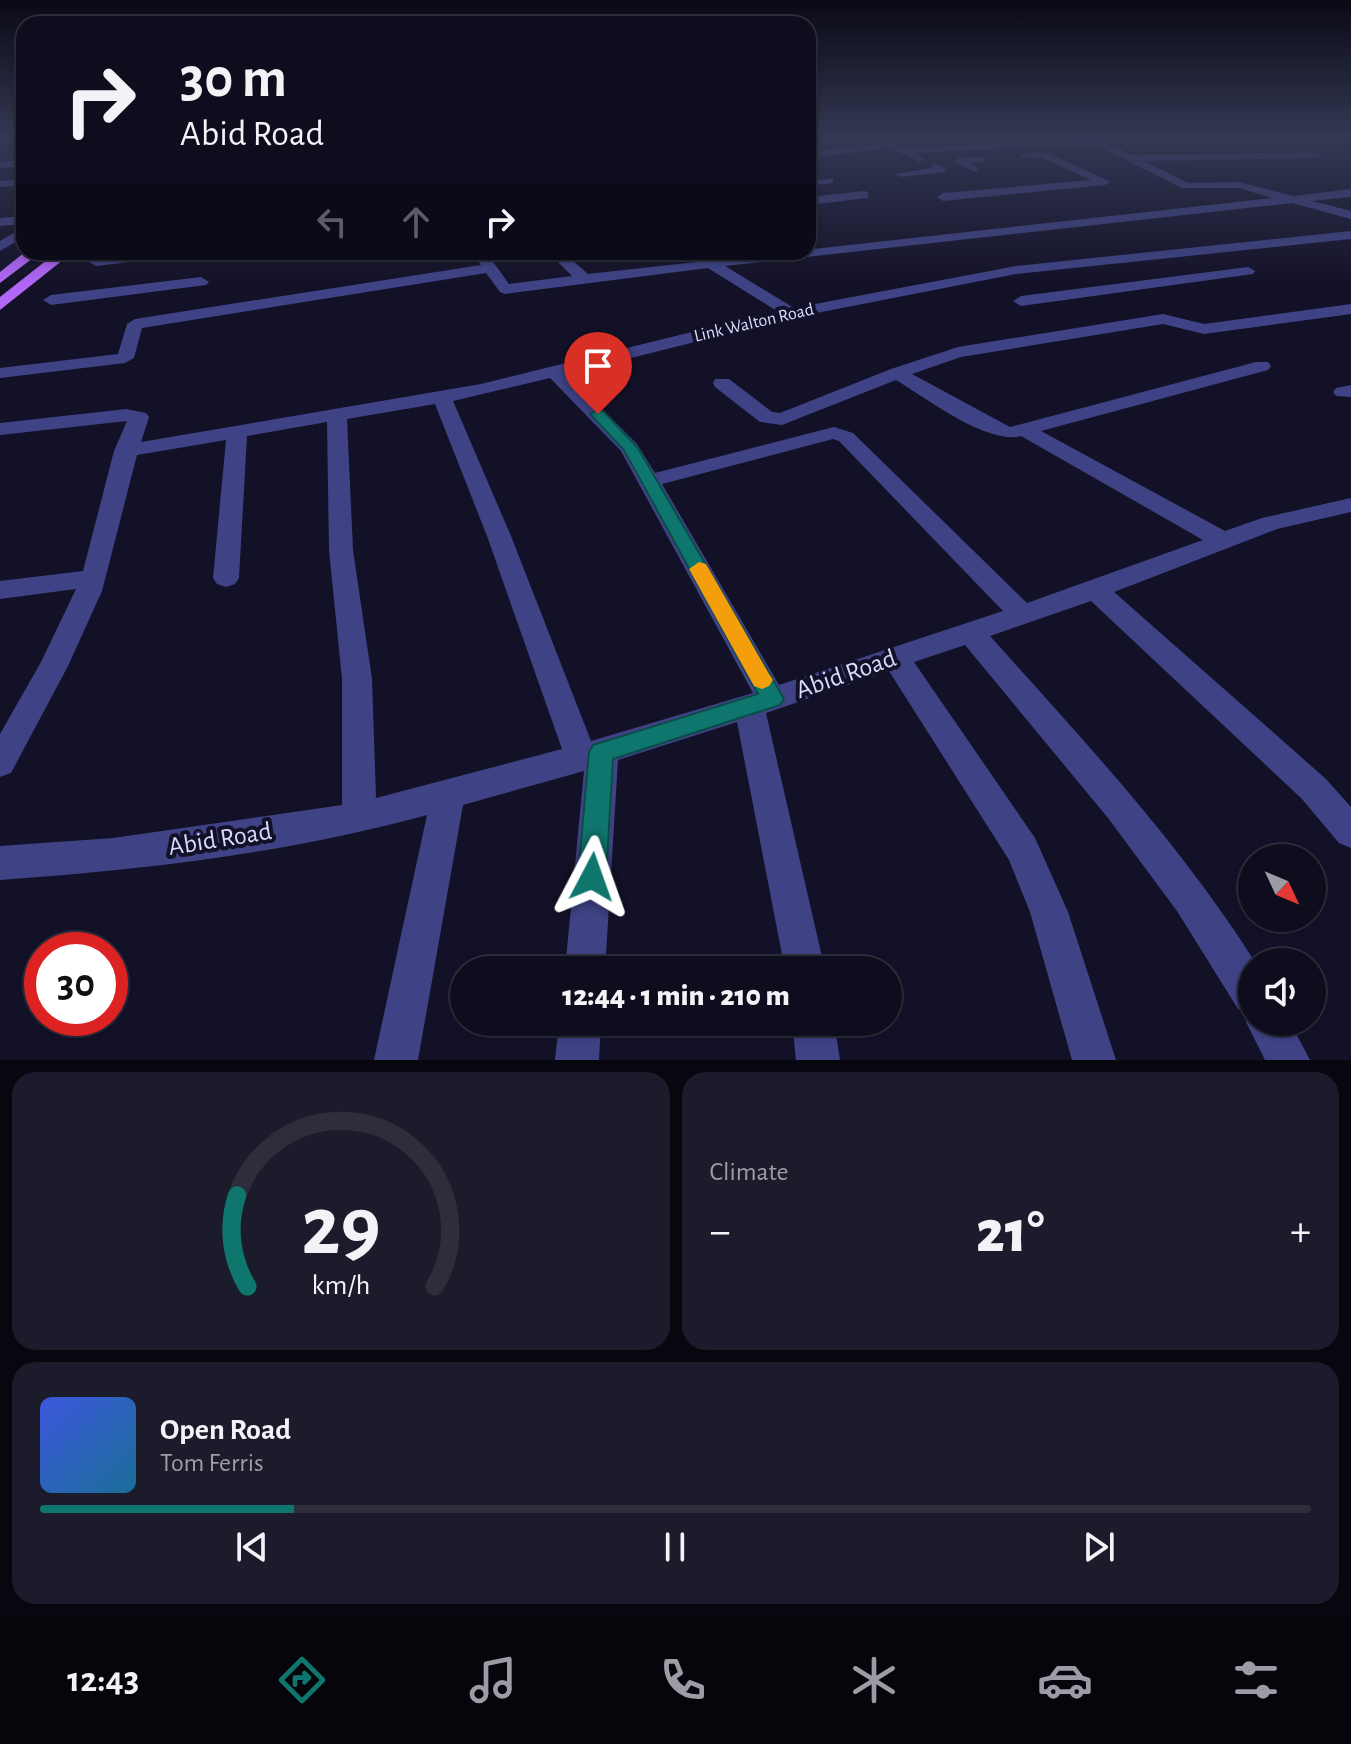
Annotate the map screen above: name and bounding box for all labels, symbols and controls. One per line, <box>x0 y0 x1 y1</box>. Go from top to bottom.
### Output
icon: right <box>48 48 152 152</box>
text: 30 m <box>180 51 287 107</box>
text: Abid Road <box>180 116 324 152</box>
icon: left <box>310 200 354 244</box>
icon: ahead <box>394 200 438 244</box>
icon: right <box>478 200 522 244</box>
street label: Link Walton Road <box>692 300 816 346</box>
pin <box>564 332 632 414</box>
icon: arrive <box>576 344 620 388</box>
street label: Abid Road <box>793 645 899 703</box>
street label: Abid Road <box>167 818 273 860</box>
position arrow <box>550 835 634 919</box>
north arrow <box>1238 844 1326 932</box>
map controls <box>1238 844 1326 1036</box>
speed limit sign: 30 <box>24 932 128 1036</box>
button: sound <box>1238 948 1326 1036</box>
text: 12:44 · 1 min · 210 m <box>562 981 790 1011</box>
text: Climate <box>710 1159 788 1185</box>
text: 29 <box>301 1186 380 1270</box>
text: 21° <box>976 1203 1044 1263</box>
text: − <box>710 1210 731 1254</box>
text: + <box>1290 1210 1311 1254</box>
text: km/h <box>311 1271 370 1300</box>
text: Open Road <box>160 1415 291 1445</box>
text: Tom Ferris <box>160 1450 264 1476</box>
icon: previous <box>230 1525 274 1569</box>
icon: pause <box>653 1525 697 1569</box>
icon: next <box>1077 1525 1121 1569</box>
icon: directions <box>274 1652 330 1708</box>
icon: music <box>465 1652 521 1708</box>
icon: phone <box>655 1652 711 1708</box>
icon: climate <box>846 1652 902 1708</box>
icon: car <box>1037 1652 1093 1708</box>
icon: filters <box>1228 1652 1284 1708</box>
text: 12:43 <box>67 1662 139 1698</box>

